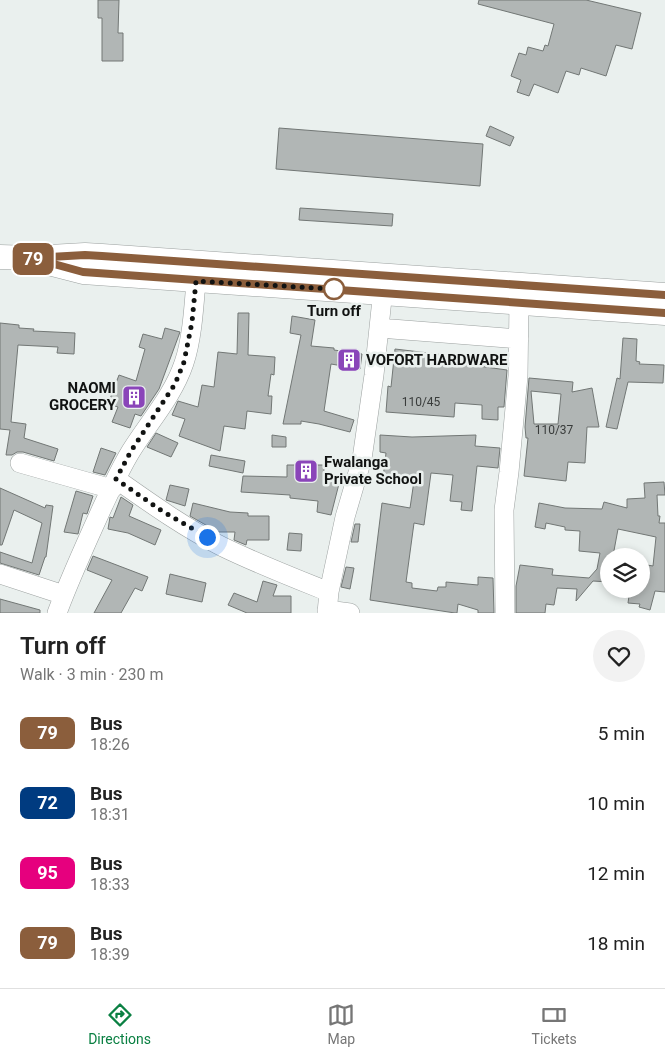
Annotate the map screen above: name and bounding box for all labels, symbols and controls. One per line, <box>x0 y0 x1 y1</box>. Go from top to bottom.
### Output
line badge: 79 <box>10 243 56 275</box>
text: 79 <box>23 248 43 269</box>
marker: Turn off <box>323 278 345 300</box>
place label: Turn off <box>307 302 362 320</box>
building icon: VOFORT HARDWARE <box>336 347 362 373</box>
place label: VOFORT HARDWARE <box>366 351 508 369</box>
place label: NAOMI GROCERY <box>49 379 117 414</box>
building icon: NAOMI GROCERY <box>121 384 147 410</box>
house number: 110/45 <box>402 395 441 409</box>
house number: 110/37 <box>535 423 574 437</box>
place label: Fwalanga Private School <box>324 453 422 488</box>
building icon: Fwalanga Private School <box>293 458 319 484</box>
your location <box>195 525 220 550</box>
map controls <box>600 548 650 598</box>
button: layers <box>600 548 650 598</box>
button: heart <box>593 630 645 682</box>
text: Turn off <box>20 632 106 660</box>
text: Walk · 3 min · 230 m <box>20 665 164 684</box>
text: Bus <box>90 712 123 735</box>
text: 79 <box>37 722 58 743</box>
text: 5 min <box>598 722 645 745</box>
text: 18:26 <box>90 735 130 754</box>
text: Bus <box>90 782 123 805</box>
text: 72 <box>37 792 58 813</box>
text: 10 min <box>587 792 645 815</box>
text: 18:31 <box>90 805 130 824</box>
text: Bus <box>90 852 123 875</box>
text: 95 <box>37 862 58 883</box>
text: 12 min <box>587 862 645 885</box>
text: 18:33 <box>90 875 130 894</box>
text: Bus <box>90 922 123 945</box>
text: 79 <box>37 932 58 953</box>
text: 18 min <box>587 932 645 955</box>
text: 18:39 <box>90 945 130 964</box>
tab: Directions <box>88 1001 151 1047</box>
tab: Map <box>327 1001 355 1047</box>
tab: Tickets <box>532 1001 577 1047</box>

